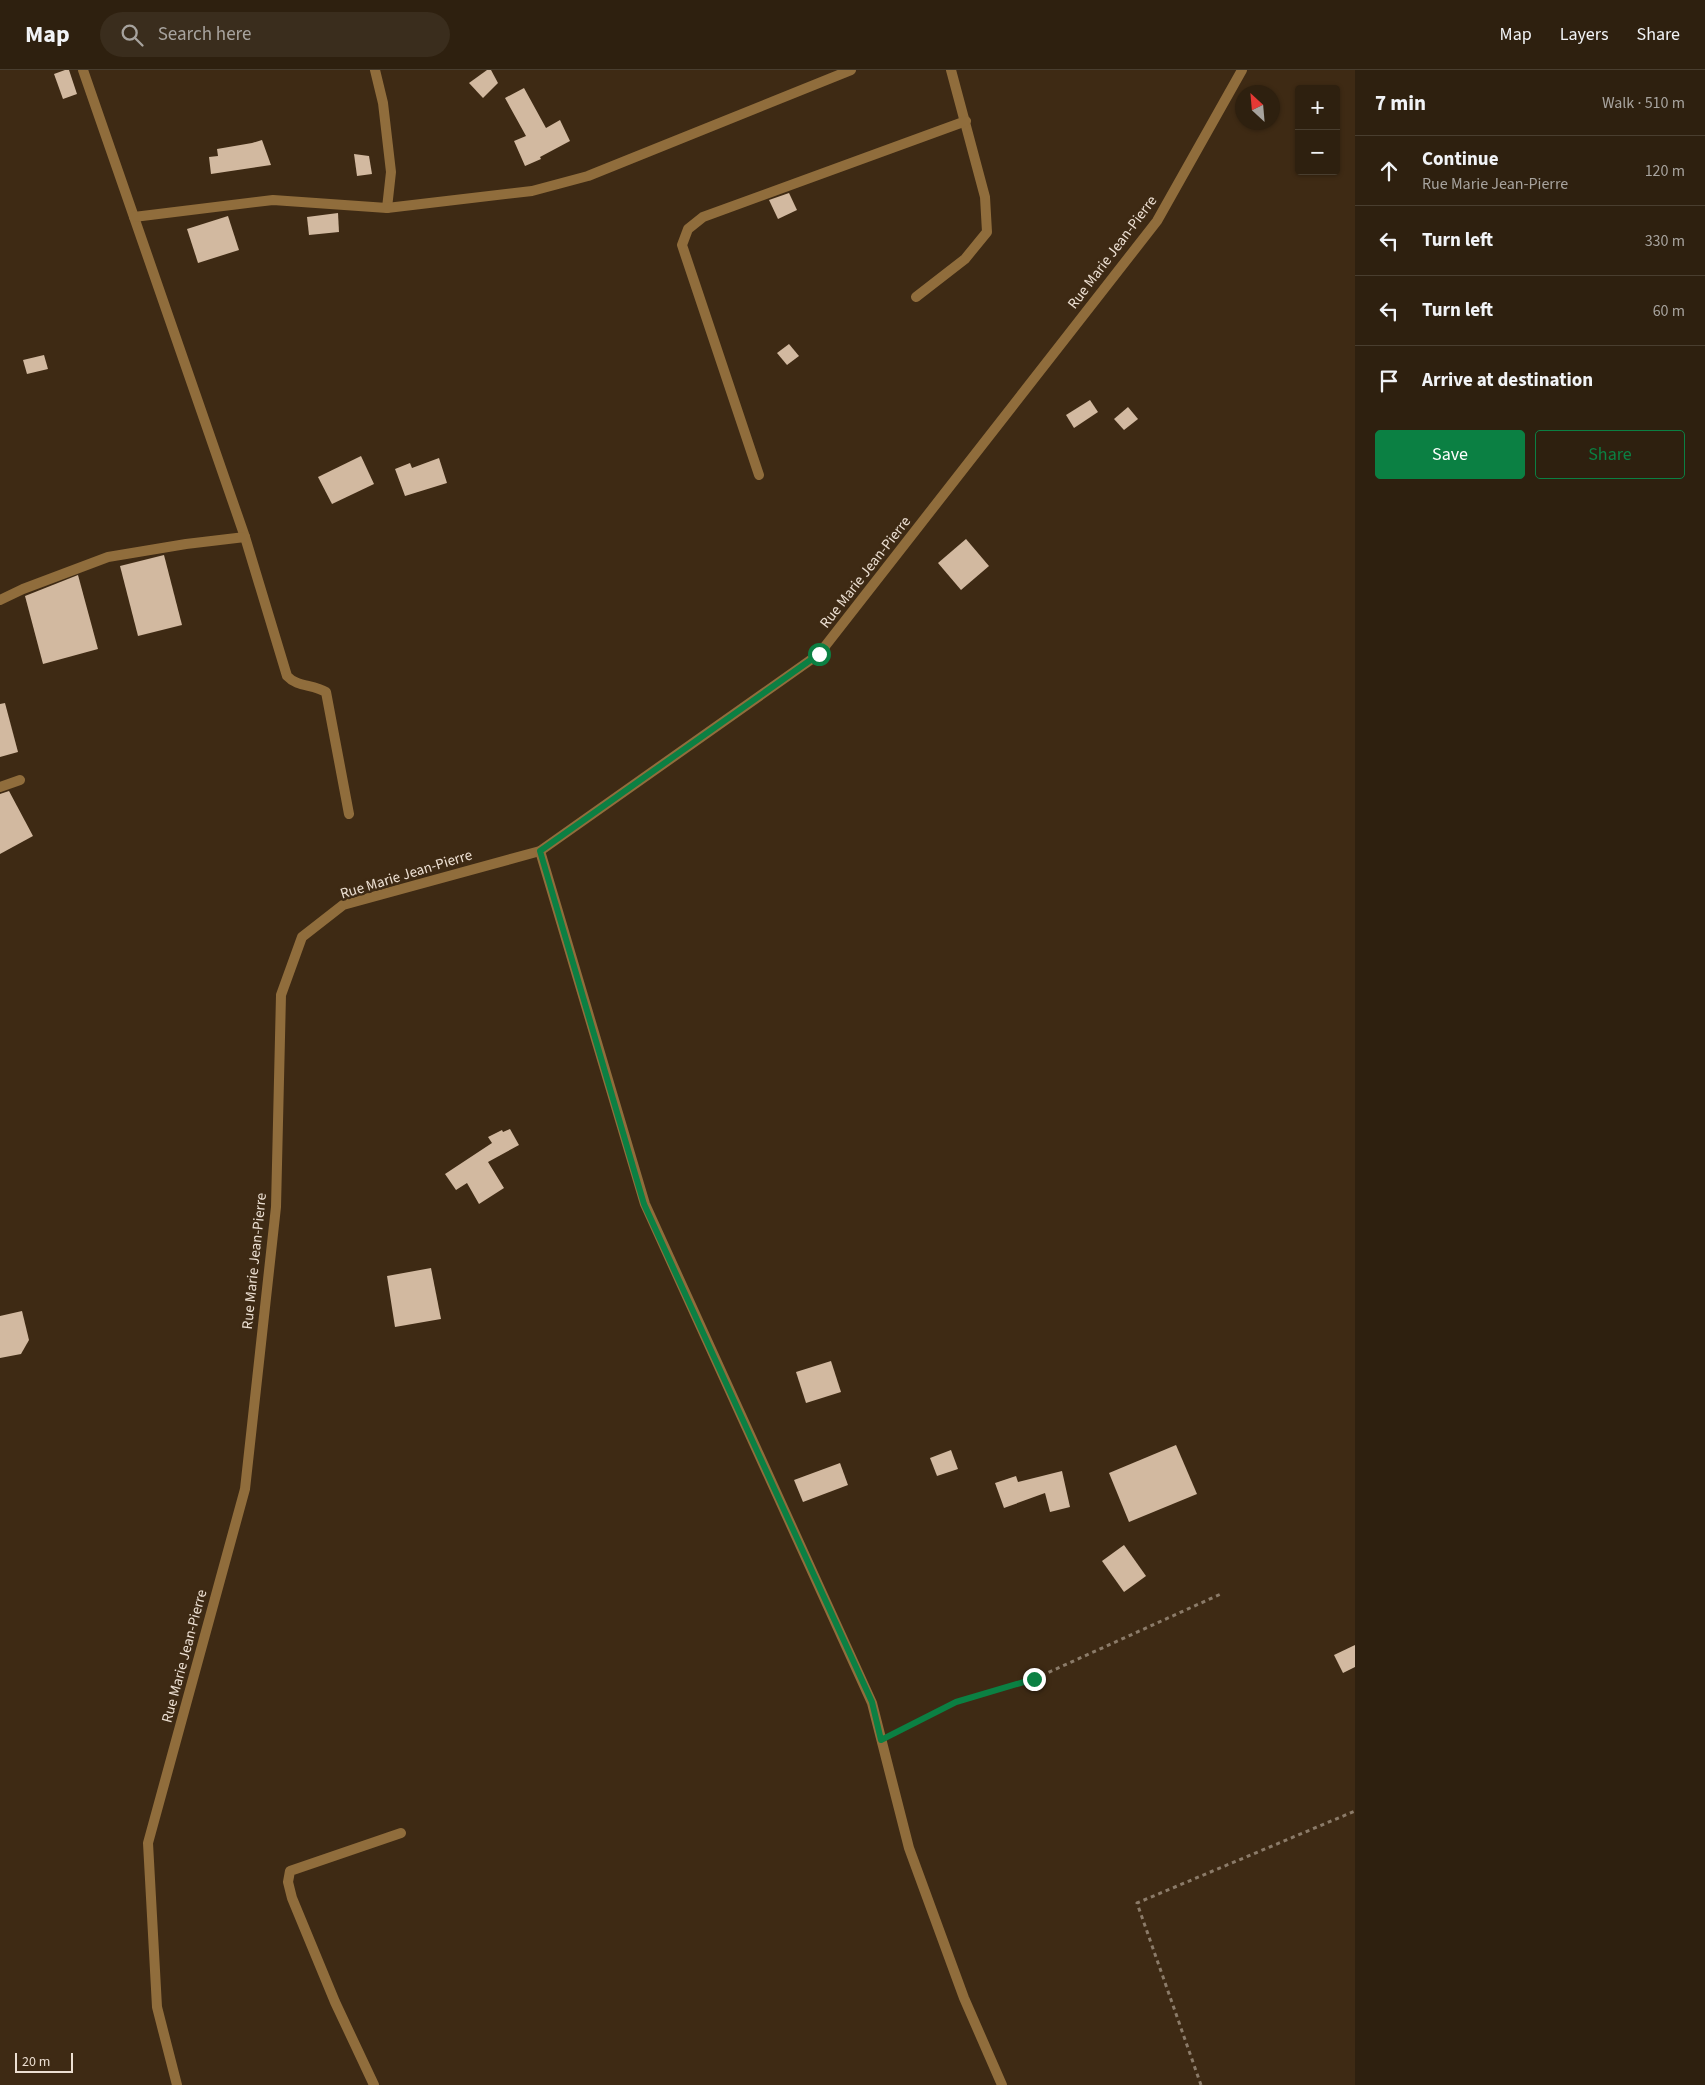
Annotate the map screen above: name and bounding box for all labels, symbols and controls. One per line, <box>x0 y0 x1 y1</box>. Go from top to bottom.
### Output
search box <box>100 12 450 57</box>
text: Map <box>25 17 70 52</box>
icon: search <box>118 21 146 49</box>
text: Search here <box>158 21 251 48</box>
text: Map <box>1500 22 1532 47</box>
text: Layers <box>1560 22 1609 47</box>
text: Share <box>1637 22 1680 47</box>
north arrow <box>1235 85 1280 130</box>
map controls <box>1295 85 1340 175</box>
button: + <box>1295 85 1340 130</box>
text: 7 min <box>1375 88 1426 118</box>
text: Walk · 510 m <box>1602 92 1685 114</box>
button: − <box>1295 130 1340 175</box>
text: Continue <box>1422 146 1499 173</box>
icon: ahead <box>1375 157 1403 185</box>
text: 120 m <box>1645 160 1685 182</box>
text: Rue Marie Jean-Pierre <box>1422 173 1568 195</box>
street label: Rue Marie Jean-Pierre <box>1063 191 1162 313</box>
icon: left <box>1375 227 1403 255</box>
text: Turn left <box>1422 227 1493 254</box>
text: 330 m <box>1645 230 1685 252</box>
icon: left <box>1375 297 1403 325</box>
text: Turn left <box>1422 297 1493 324</box>
text: 60 m <box>1653 300 1685 322</box>
icon: arrive <box>1375 367 1403 395</box>
text: Arrive at destination <box>1422 367 1593 394</box>
button: Save <box>1375 430 1525 479</box>
button: Share <box>1535 430 1685 479</box>
street label: Rue Marie Jean-Pierre <box>815 512 916 633</box>
route start <box>808 643 831 666</box>
street label: Rue Marie Jean-Pierre <box>338 844 475 905</box>
street label: Rue Marie Jean-Pierre <box>237 1192 272 1330</box>
street label: Rue Marie Jean-Pierre <box>157 1587 212 1725</box>
route end <box>1023 1668 1046 1691</box>
scale bar <box>15 2050 72 2073</box>
text: 20 m <box>22 2052 50 2072</box>

